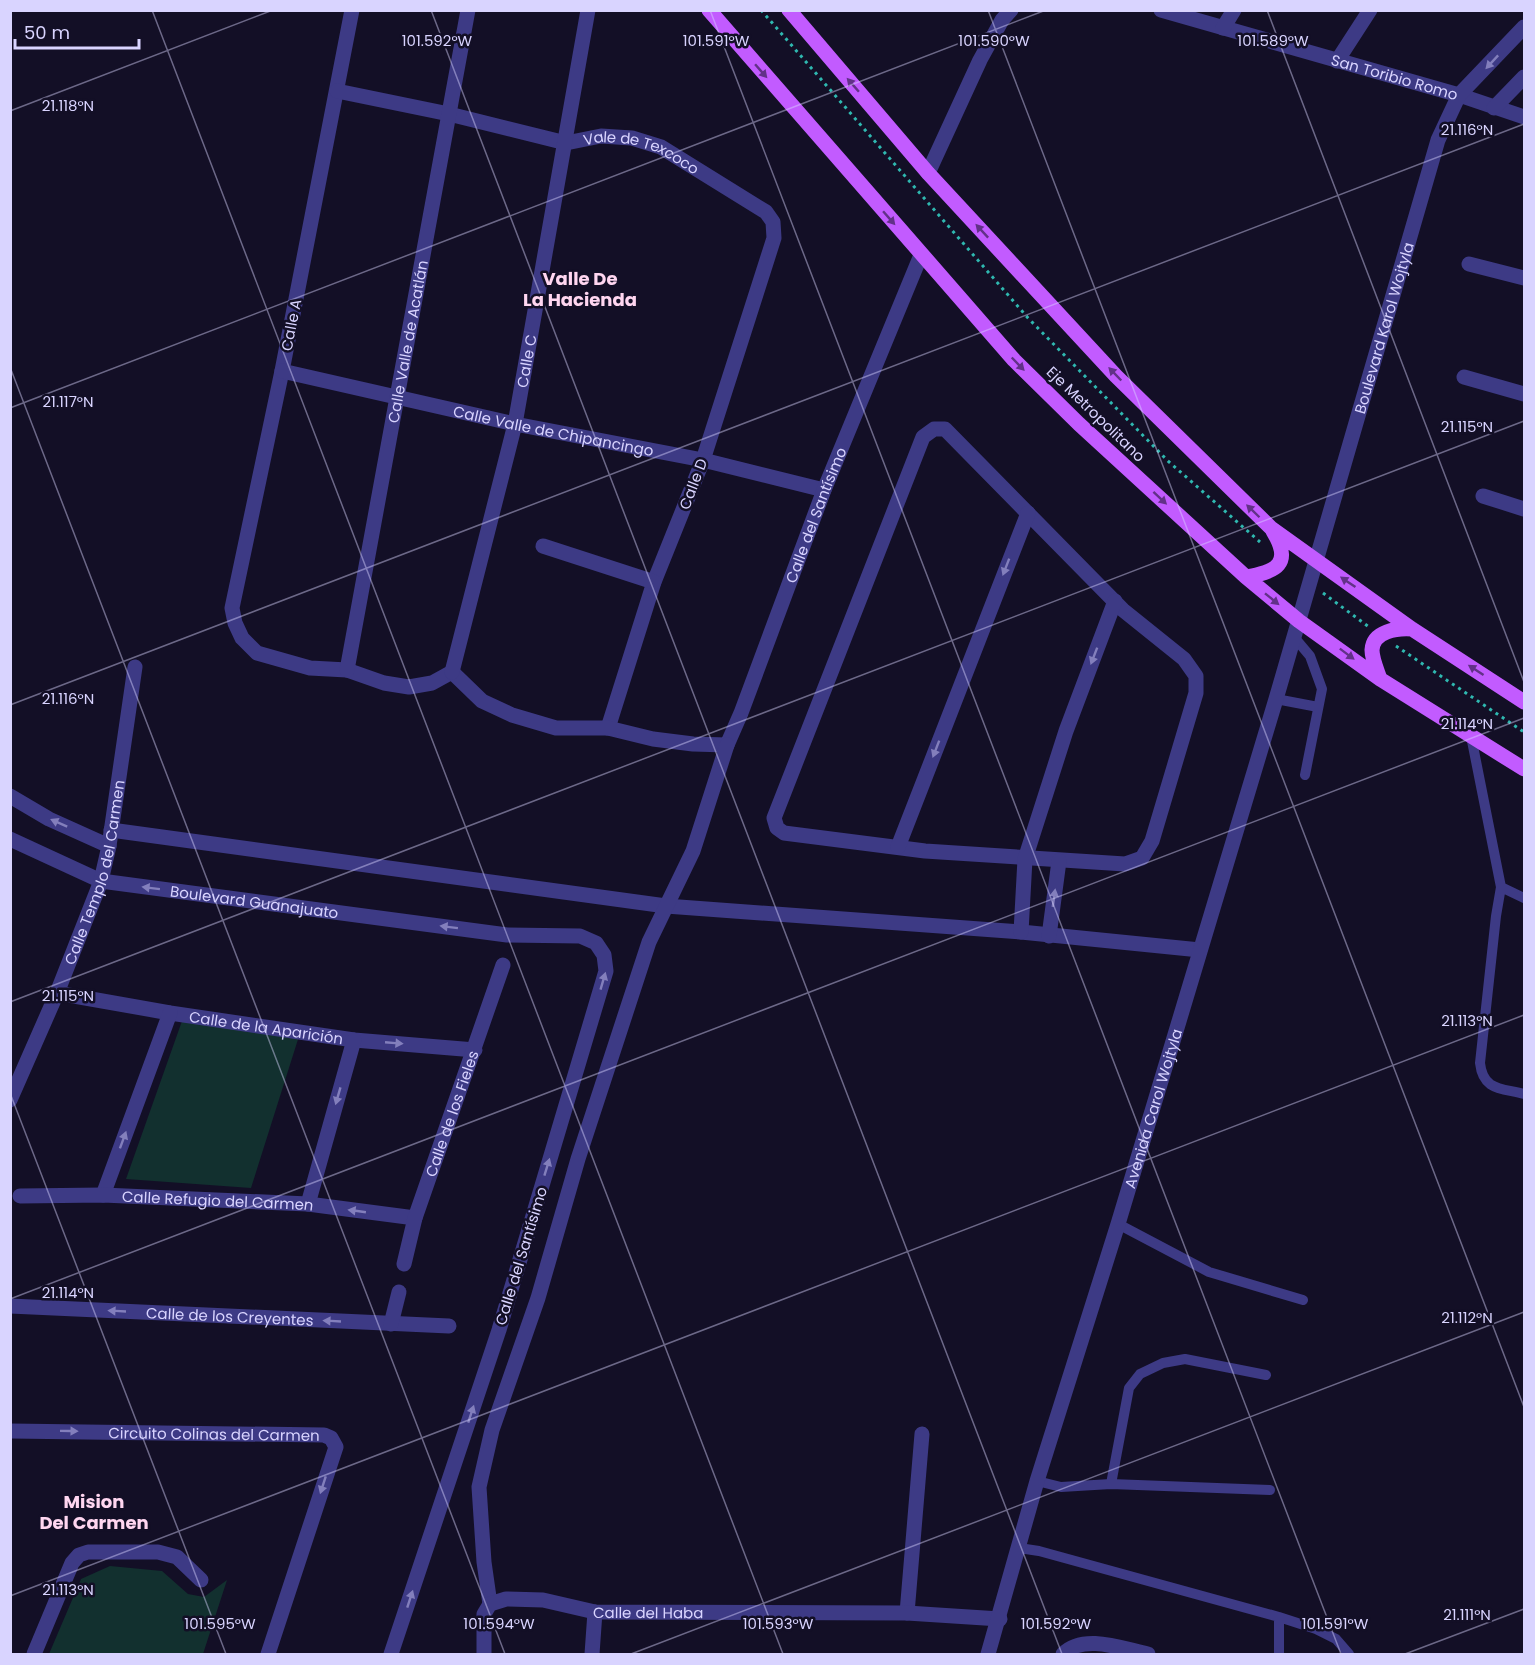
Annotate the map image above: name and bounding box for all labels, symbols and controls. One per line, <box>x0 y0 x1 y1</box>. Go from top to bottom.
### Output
scale bar <box>15 12 140 50</box>
text: 50 m <box>24 20 70 45</box>
text: 101.592°W <box>402 30 473 51</box>
text: 101.591°W <box>683 30 750 51</box>
text: 101.590°W <box>958 30 1030 51</box>
text: 101.589°W <box>1237 30 1309 51</box>
street label: San Toribio Romo <box>1329 49 1460 105</box>
one-way arrow <box>1486 54 1499 69</box>
one-way arrow <box>754 63 767 78</box>
one-way arrow <box>846 77 859 93</box>
text: 21.118°N <box>42 95 94 116</box>
text: 21.116°N <box>1441 119 1493 140</box>
street label: Vale de Texcoco <box>581 125 703 179</box>
one-way arrow <box>882 210 895 225</box>
one-way arrow <box>976 224 989 239</box>
street label: Boulevard Karol Wojtyla <box>1349 240 1418 416</box>
street label: Calle Valle de Acatlán <box>382 258 432 425</box>
district label: Valle De La Hacienda <box>523 266 637 312</box>
street label: Calle A <box>276 297 306 353</box>
street label: Calle C <box>511 332 541 389</box>
one-way arrow <box>1011 356 1025 370</box>
street label: Eje Metropolitano <box>1042 361 1150 467</box>
one-way arrow <box>1108 367 1122 381</box>
text: 21.117°N <box>42 391 94 412</box>
street label: Calle Valle de Chipancingo <box>451 400 655 461</box>
text: 21.115°N <box>1441 416 1493 437</box>
street label: Calle del Santísimo <box>780 444 851 586</box>
street label: Calle D <box>674 455 712 513</box>
one-way arrow <box>1152 491 1167 505</box>
one-way arrow <box>1246 504 1261 518</box>
one-way arrow <box>1001 559 1011 577</box>
one-way arrow <box>1339 576 1356 587</box>
one-way arrow <box>1264 592 1279 605</box>
one-way arrow <box>1089 647 1098 665</box>
one-way arrow <box>1338 648 1354 660</box>
one-way arrow <box>1467 665 1484 676</box>
text: 21.116°N <box>42 688 94 709</box>
text: 21.114°N <box>1441 713 1493 734</box>
one-way arrow <box>931 740 940 758</box>
street label: Calle Templo del Carmen <box>59 778 129 968</box>
one-way arrow <box>50 819 67 828</box>
street label: Boulevard Guanajuato <box>169 880 340 923</box>
one-way arrow <box>142 883 161 893</box>
one-way arrow <box>1049 889 1058 908</box>
one-way arrow <box>439 922 458 932</box>
one-way arrow <box>599 971 608 989</box>
text: 21.115°N <box>42 985 94 1006</box>
street label: Calle de la Aparición <box>188 1005 345 1049</box>
text: 21.113°N <box>1441 1010 1493 1031</box>
street label: Avenida Carol Wojtyla <box>1119 1026 1187 1191</box>
one-way arrow <box>385 1038 404 1048</box>
street label: Calle de los Fieles <box>420 1047 483 1179</box>
one-way arrow <box>333 1087 342 1105</box>
one-way arrow <box>118 1131 128 1149</box>
one-way arrow <box>543 1158 552 1176</box>
street label: Calle del Santísimo <box>490 1184 552 1328</box>
street label: Calle Refugio del Carmen <box>122 1185 315 1215</box>
one-way arrow <box>348 1206 367 1215</box>
text: 21.114°N <box>42 1282 94 1303</box>
street label: Calle de los Creyentes <box>146 1302 314 1330</box>
one-way arrow <box>107 1306 126 1315</box>
text: 21.112°N <box>1441 1307 1493 1328</box>
one-way arrow <box>323 1317 342 1326</box>
one-way arrow <box>467 1405 476 1423</box>
street label: Circuito Colinas del Carmen <box>108 1422 320 1445</box>
one-way arrow <box>59 1426 78 1436</box>
one-way arrow <box>318 1476 327 1494</box>
district label: Mision Del Carmen <box>39 1489 149 1535</box>
text: 21.113°N <box>42 1579 94 1600</box>
one-way arrow <box>405 1590 415 1608</box>
street label: Calle del Haba <box>593 1601 703 1623</box>
text: 21.111°N <box>1443 1604 1491 1625</box>
text: 101.595°W <box>184 1613 256 1634</box>
text: 101.594°W <box>463 1613 535 1634</box>
text: 101.593°W <box>743 1613 814 1634</box>
text: 101.592°W <box>1021 1613 1092 1634</box>
text: 101.591°W <box>1302 1613 1369 1634</box>

